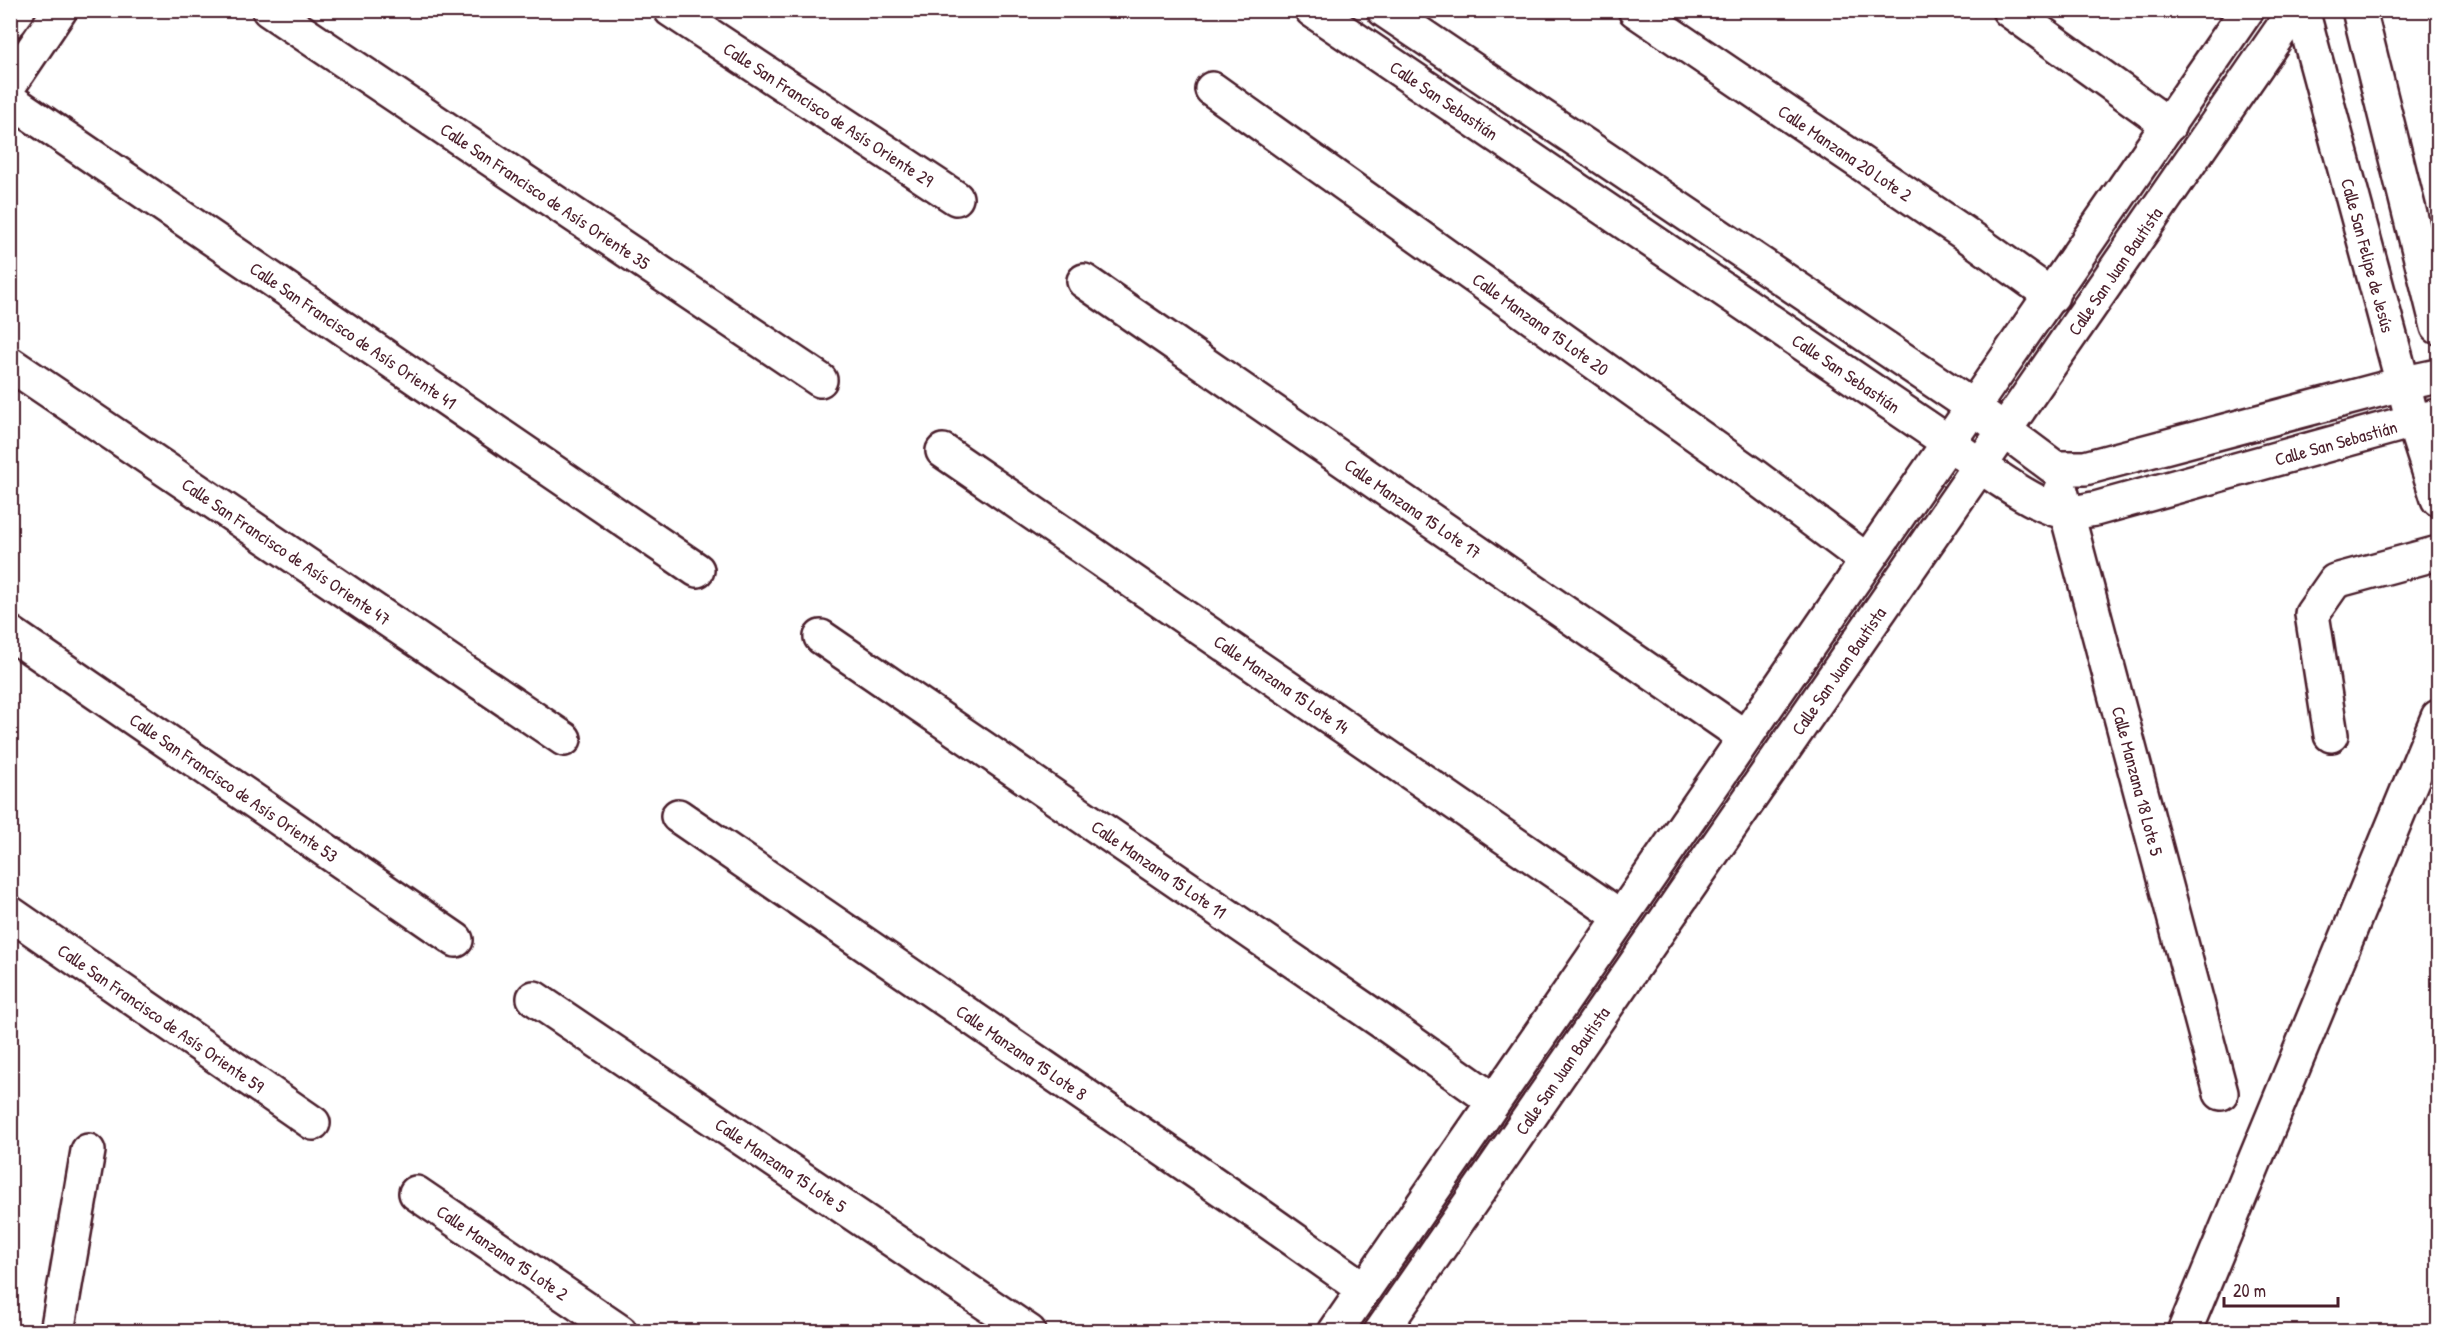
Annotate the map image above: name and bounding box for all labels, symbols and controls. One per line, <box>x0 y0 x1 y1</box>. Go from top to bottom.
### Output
street label: Calle San Francisco de Asís Oriente 29 <box>719 36 939 193</box>
street label: Calle San Sebastián <box>1385 54 1503 146</box>
street label: Calle Manzana 20 Lote 2 <box>1773 98 1918 207</box>
street label: Calle San Francisco de Asís Oriente 35 <box>436 116 656 275</box>
street label: Calle San Felipe de Jesús <box>2335 175 2401 335</box>
street label: Calle San Juan Bautista <box>2061 202 2168 340</box>
street label: Calle San Francisco de Asís Oriente 41 <box>245 255 462 414</box>
street label: Calle Manzana 15 Lote 20 <box>1467 266 1614 381</box>
street label: Calle San Sebastián <box>1787 327 1905 419</box>
street label: Calle San Sebastián <box>2272 414 2400 471</box>
street label: Calle Manzana 15 Lote 17 <box>1340 452 1487 564</box>
street label: Calle San Francisco de Asís Oriente 47 <box>177 471 396 631</box>
street label: Calle San Juan Bautista <box>1785 602 1891 740</box>
street label: Calle Manzana 15 Lote 14 <box>1209 628 1355 739</box>
street label: Calle Manzana 18 Lote 5 <box>2106 703 2170 859</box>
street label: Calle San Francisco de Asís Oriente 53 <box>125 707 343 868</box>
street label: Calle Manzana 15 Lote 11 <box>1087 814 1232 924</box>
street label: Calle San Francisco de Asís Oriente 59 <box>53 937 270 1098</box>
street label: Calle Manzana 15 Lote 8 <box>951 998 1092 1106</box>
street label: Calle San Juan Bautista <box>1509 1001 1615 1140</box>
street label: Calle Manzana 15 Lote 5 <box>710 1111 852 1218</box>
street label: Calle Manzana 15 Lote 2 <box>432 1198 574 1306</box>
scale bar <box>2224 1270 2338 1308</box>
text: 20 m <box>2233 1278 2266 1303</box>

